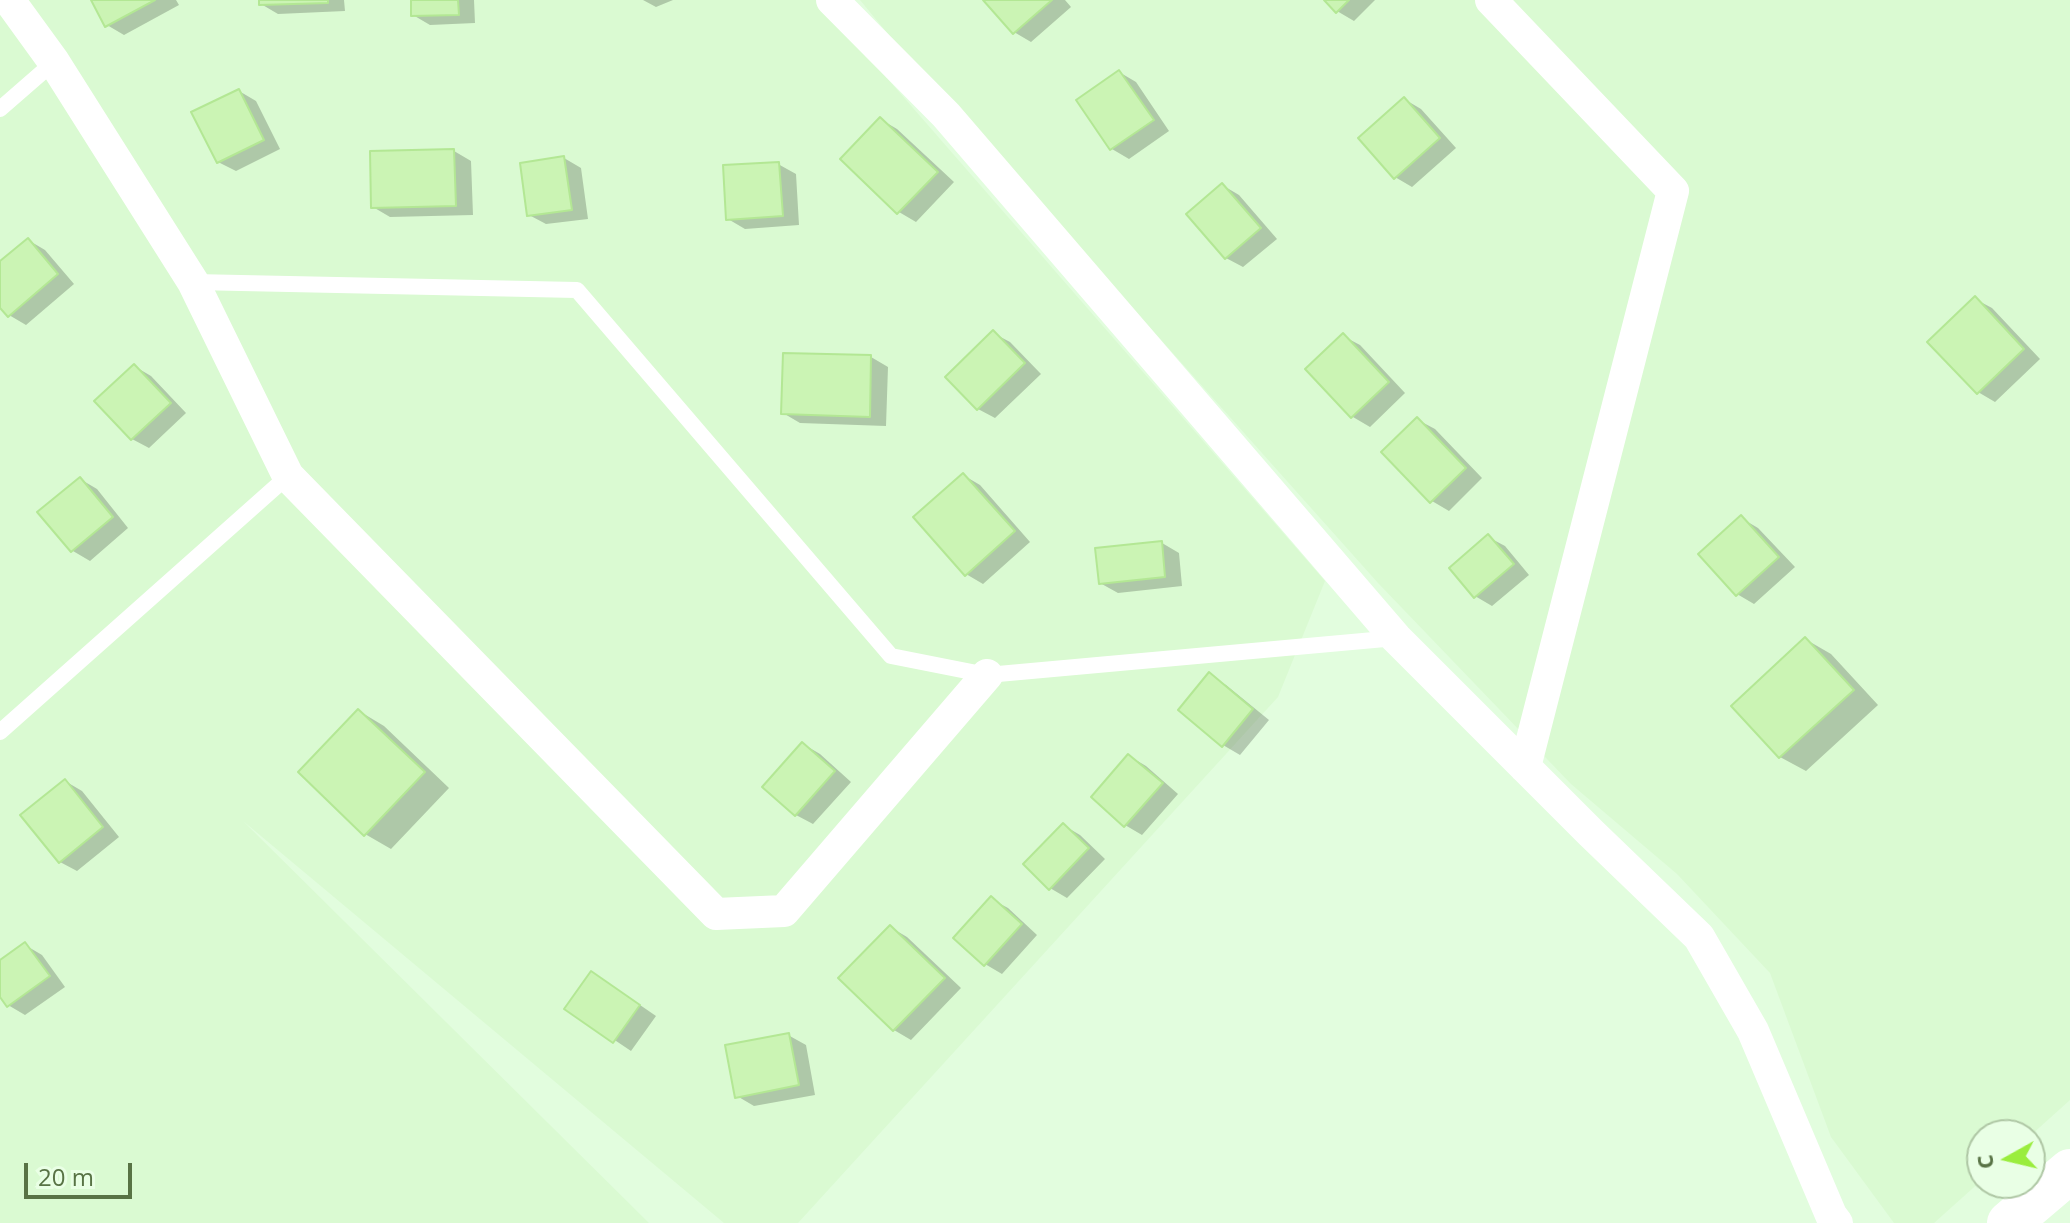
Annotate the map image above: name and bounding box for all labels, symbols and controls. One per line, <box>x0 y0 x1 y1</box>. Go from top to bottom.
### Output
north arrow <box>1966 1119 2046 1199</box>
scale bar <box>28 1147 136 1197</box>
text: С <box>1968 1153 2000 1171</box>
text: 20 m <box>38 1160 94 1193</box>

